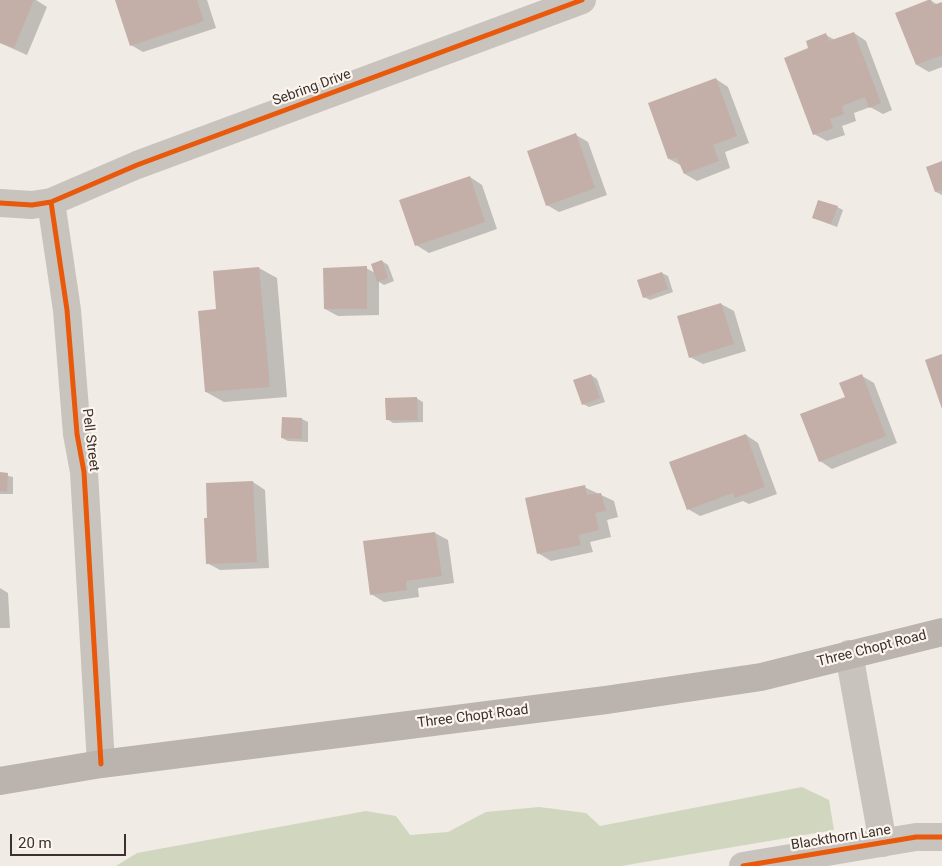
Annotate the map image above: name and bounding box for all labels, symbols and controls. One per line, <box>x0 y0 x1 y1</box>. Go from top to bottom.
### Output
street label: Sebring Drive <box>270 66 354 110</box>
street label: Pell Street <box>78 408 102 472</box>
street label: Three Chopt Road <box>816 627 928 671</box>
street label: Three Chopt Road <box>416 702 530 732</box>
street label: Blackthorn Lane <box>790 822 892 854</box>
scale bar <box>12 824 129 856</box>
text: 20 m <box>18 834 52 852</box>

